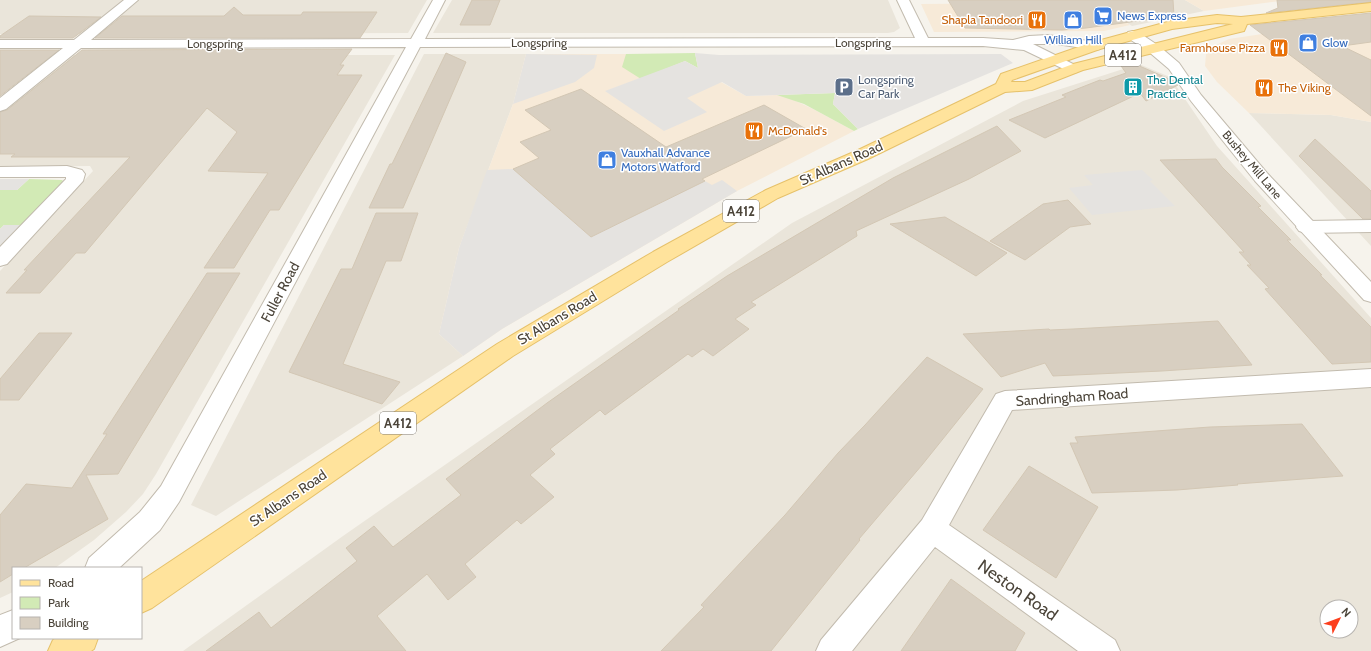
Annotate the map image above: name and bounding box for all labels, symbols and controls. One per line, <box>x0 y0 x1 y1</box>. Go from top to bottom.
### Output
supermarket icon: News Express <box>1092 5 1114 27</box>
place label: News Express <box>1117 8 1187 23</box>
restaurant icon: Shapla Tandoori <box>1026 9 1048 31</box>
shop icon: William Hill <box>1062 9 1084 31</box>
place label: Shapla Tandoori <box>941 12 1023 27</box>
place label: William Hill <box>1044 32 1102 47</box>
shop icon: Glow <box>1297 32 1319 54</box>
street label: Longspring <box>511 35 568 50</box>
street label: Longspring <box>835 35 892 50</box>
place label: Glow <box>1322 35 1348 50</box>
street label: Longspring <box>187 36 244 51</box>
restaurant icon: Farmhouse Pizza <box>1268 37 1290 59</box>
place label: Farmhouse Pizza <box>1180 40 1265 55</box>
road number: A412 <box>1105 44 1141 66</box>
place label: Longspring Car Park <box>858 72 915 101</box>
place label: The Dental Practice <box>1147 72 1203 101</box>
parking icon: Longspring Car Park <box>833 76 855 98</box>
building icon: The Dental Practice <box>1122 76 1144 98</box>
restaurant icon: The Viking <box>1253 77 1275 99</box>
place label: The Viking <box>1278 80 1332 95</box>
restaurant icon: McDonald's <box>743 120 765 142</box>
place label: McDonald's <box>768 123 827 138</box>
street label: Bushey Mill Lane <box>1219 127 1285 202</box>
street label: St Albans Road <box>797 137 885 189</box>
place label: Vauxhall Advance Motors Watford <box>621 145 710 174</box>
shop icon: Vauxhall Advance Motors Watford <box>596 149 618 171</box>
road number: A412 <box>723 200 759 222</box>
street label: Fuller Road <box>257 259 303 325</box>
street label: St Albans Road <box>514 287 600 349</box>
street label: Sandringham Road <box>1015 384 1129 410</box>
road number: A412 <box>380 412 416 434</box>
street label: St Albans Road <box>246 466 330 530</box>
street label: Neston Road <box>974 555 1062 625</box>
legend <box>12 567 142 639</box>
text: Road <box>48 575 74 590</box>
text: Park <box>48 595 70 610</box>
north arrow <box>1319 599 1359 639</box>
text: N <box>1339 605 1354 620</box>
text: Building <box>48 615 90 630</box>

